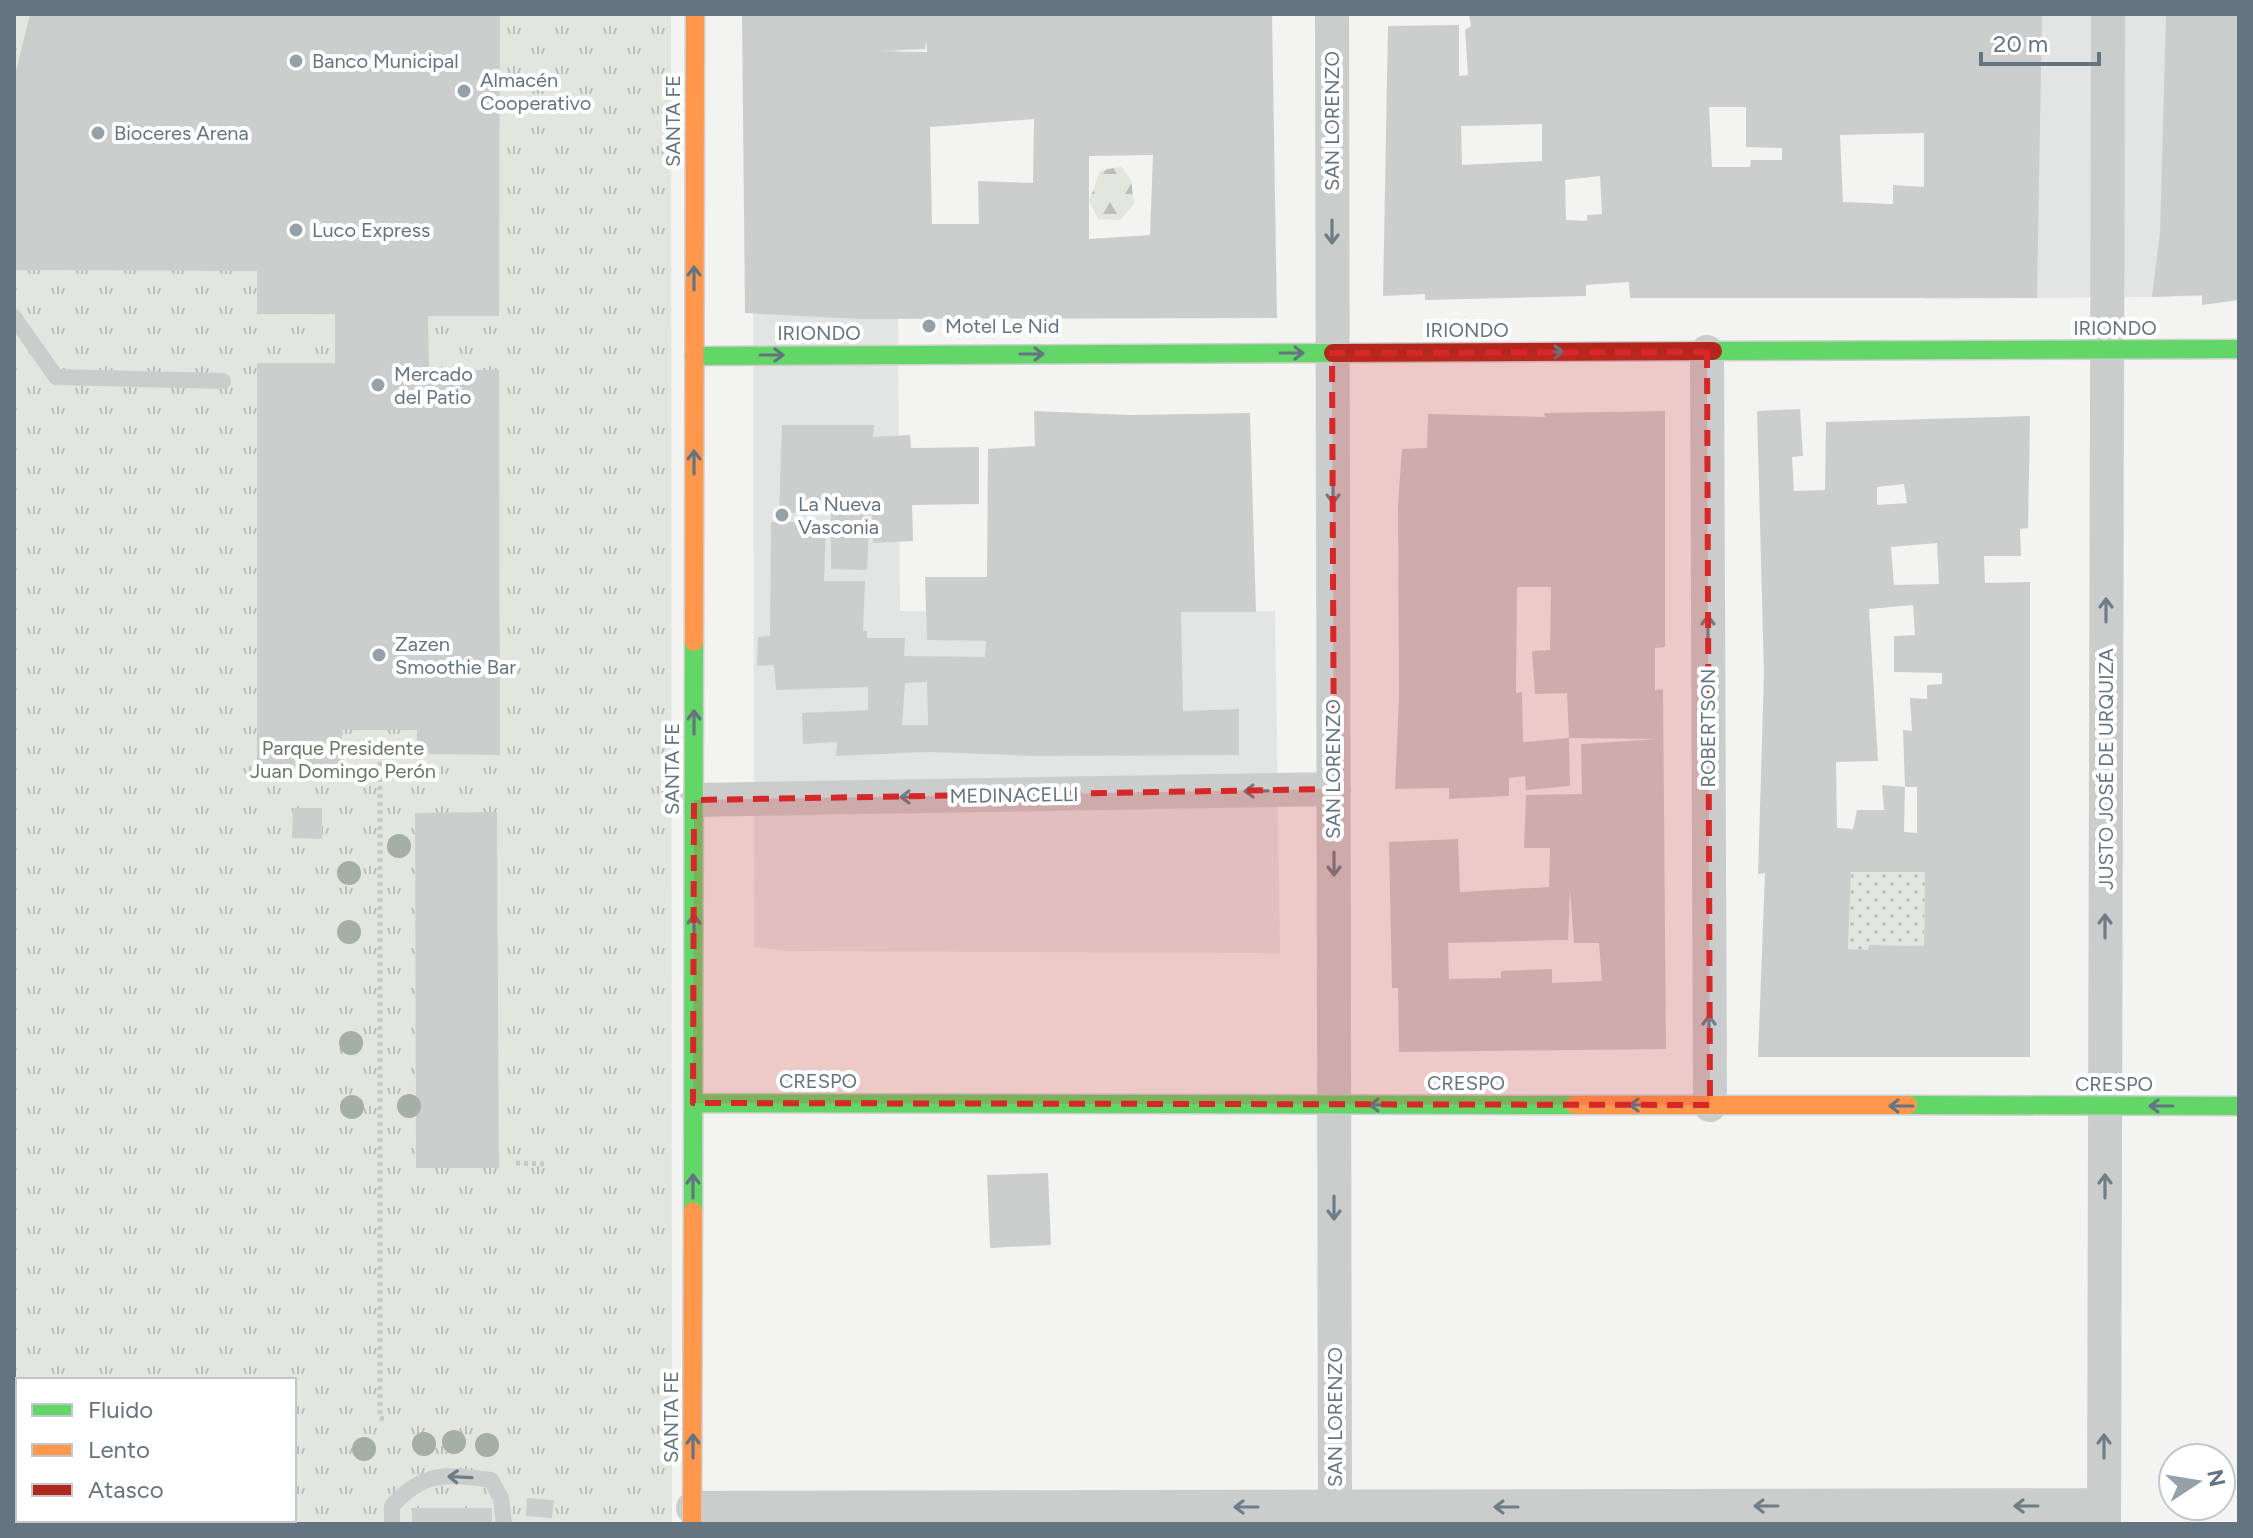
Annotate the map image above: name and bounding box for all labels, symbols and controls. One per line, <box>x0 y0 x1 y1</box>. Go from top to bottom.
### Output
scale bar <box>1981 16 2099 66</box>
text: 20 m <box>1993 29 2048 58</box>
place label: Banco Municipal <box>312 49 459 73</box>
street label: SAN LORENZO <box>1320 51 1344 191</box>
marker: Banco Municipal <box>287 52 305 70</box>
place label: Almacén Cooperativo <box>480 68 591 115</box>
street label: SANTA FE <box>661 75 685 167</box>
marker: Almacén Cooperativo <box>455 82 473 100</box>
place label: Bioceres Arena <box>114 121 249 145</box>
marker: Bioceres Arena <box>89 124 107 142</box>
place label: Luco Express <box>312 218 430 242</box>
one-way arrow <box>1324 218 1340 245</box>
marker: Luco Express <box>287 221 305 239</box>
one-way arrow <box>687 265 702 292</box>
place label: Motel Le Nid <box>945 314 1059 338</box>
street label: IRIONDO <box>2073 316 2157 340</box>
marker: Motel Le Nid <box>920 317 938 335</box>
street label: IRIONDO <box>1425 318 1509 342</box>
street label: IRIONDO <box>777 321 861 345</box>
one-way arrow <box>1538 344 1565 360</box>
one-way arrow <box>1278 345 1305 361</box>
one-way arrow <box>1018 346 1045 362</box>
one-way arrow <box>758 348 785 363</box>
place label: Mercado del Patio <box>394 362 473 409</box>
marker: Mercado del Patio <box>369 376 387 394</box>
one-way arrow <box>686 449 702 476</box>
one-way arrow <box>1325 478 1341 505</box>
place label: La Nueva Vasconia <box>798 492 881 539</box>
marker: La Nueva Vasconia <box>773 506 791 524</box>
one-way arrow <box>2098 597 2114 624</box>
one-way arrow <box>1700 614 1716 641</box>
place label: Zazen Smoothie Bar <box>395 632 516 679</box>
marker: Zazen Smoothie Bar <box>370 646 388 664</box>
street label: JUSTO JOSÉ DE URQUIZA <box>2094 648 2118 890</box>
street label: ROBERTSON <box>1696 669 1720 787</box>
street label: SAN LORENZO <box>1321 699 1345 839</box>
one-way arrow <box>686 709 702 736</box>
street label: SANTA FE <box>660 723 684 815</box>
park label: Parque Presidente Juan Domingo Perón <box>250 736 436 783</box>
street label: MEDINACELLI <box>949 782 1079 808</box>
one-way arrow <box>1243 783 1270 799</box>
one-way arrow <box>899 789 926 804</box>
one-way arrow <box>1326 850 1342 877</box>
one-way arrow <box>686 913 702 940</box>
one-way arrow <box>2097 913 2113 940</box>
one-way arrow <box>1701 1014 1717 1041</box>
street label: CRESPO <box>779 1069 857 1093</box>
street label: CRESPO <box>1427 1071 1505 1095</box>
street label: CRESPO <box>2075 1072 2153 1096</box>
one-way arrow <box>1368 1097 1395 1113</box>
one-way arrow <box>1628 1097 1655 1113</box>
one-way arrow <box>1888 1098 1915 1114</box>
one-way arrow <box>2148 1098 2175 1114</box>
one-way arrow <box>685 1173 701 1200</box>
one-way arrow <box>2097 1173 2113 1200</box>
one-way arrow <box>1326 1194 1342 1221</box>
street label: SAN LORENZO <box>1323 1347 1347 1487</box>
street label: SANTA FE <box>659 1371 683 1463</box>
legend <box>16 1378 296 1522</box>
text: Fluido <box>88 1395 153 1424</box>
one-way arrow <box>685 1433 701 1460</box>
one-way arrow <box>2096 1433 2112 1460</box>
text: Lento <box>88 1435 150 1464</box>
north arrow <box>2157 1442 2237 1522</box>
text: N <box>2201 1467 2231 1489</box>
one-way arrow <box>447 1470 474 1485</box>
text: Atasco <box>88 1475 164 1504</box>
one-way arrow <box>1753 1498 1780 1514</box>
one-way arrow <box>2013 1498 2040 1513</box>
one-way arrow <box>1233 1499 1260 1515</box>
one-way arrow <box>1493 1499 1520 1515</box>

